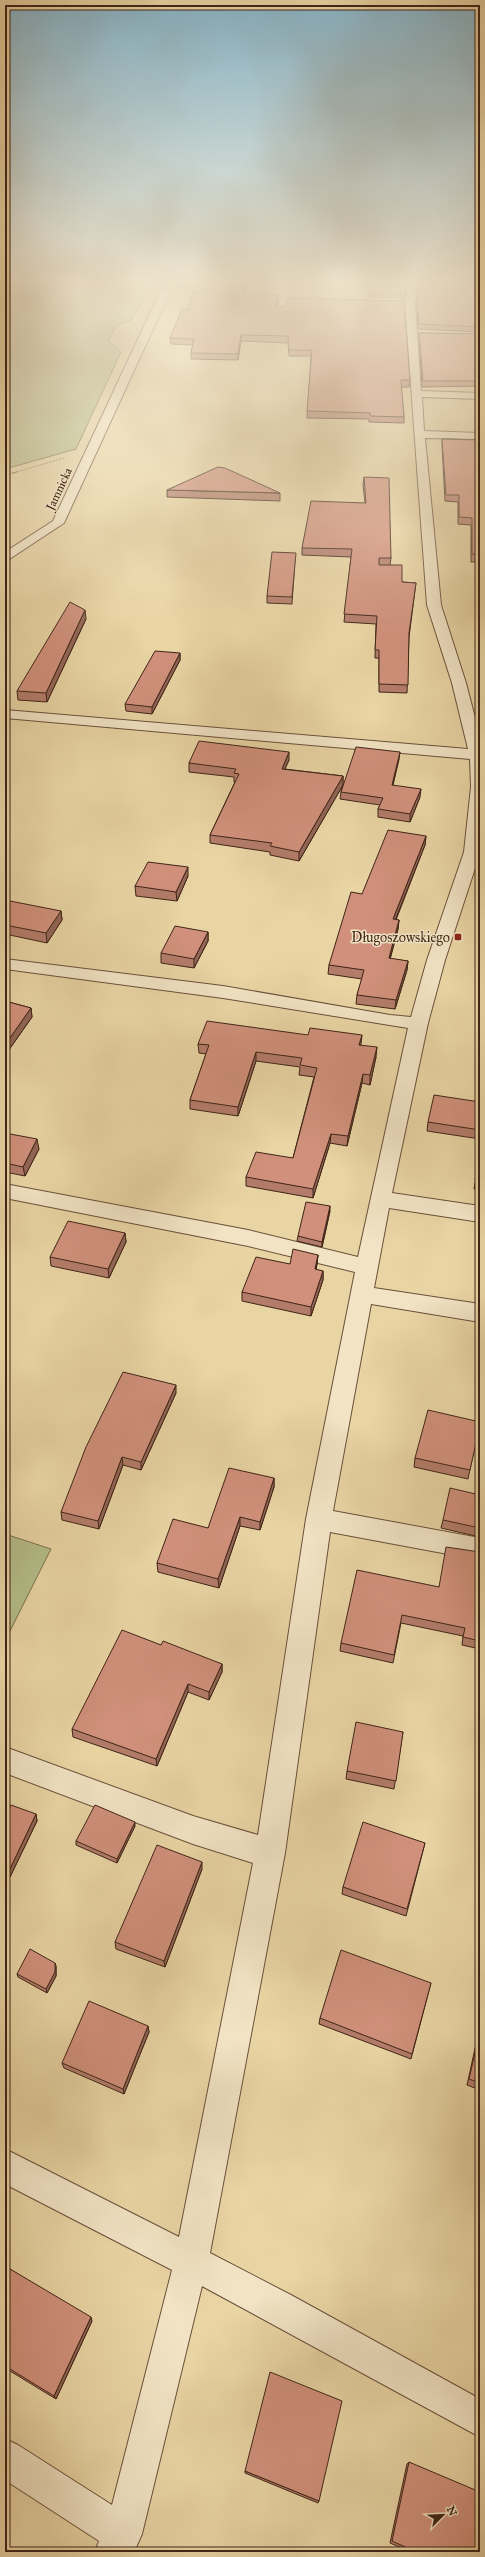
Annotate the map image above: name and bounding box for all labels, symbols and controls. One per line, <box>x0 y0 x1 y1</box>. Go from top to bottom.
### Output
street label: Jamnicka <box>42 465 76 515</box>
place label: Długoszowskiego <box>351 929 450 946</box>
marker: Długoszowskiego <box>453 932 463 942</box>
north arrow <box>423 2495 463 2535</box>
text: N <box>444 2504 460 2519</box>

